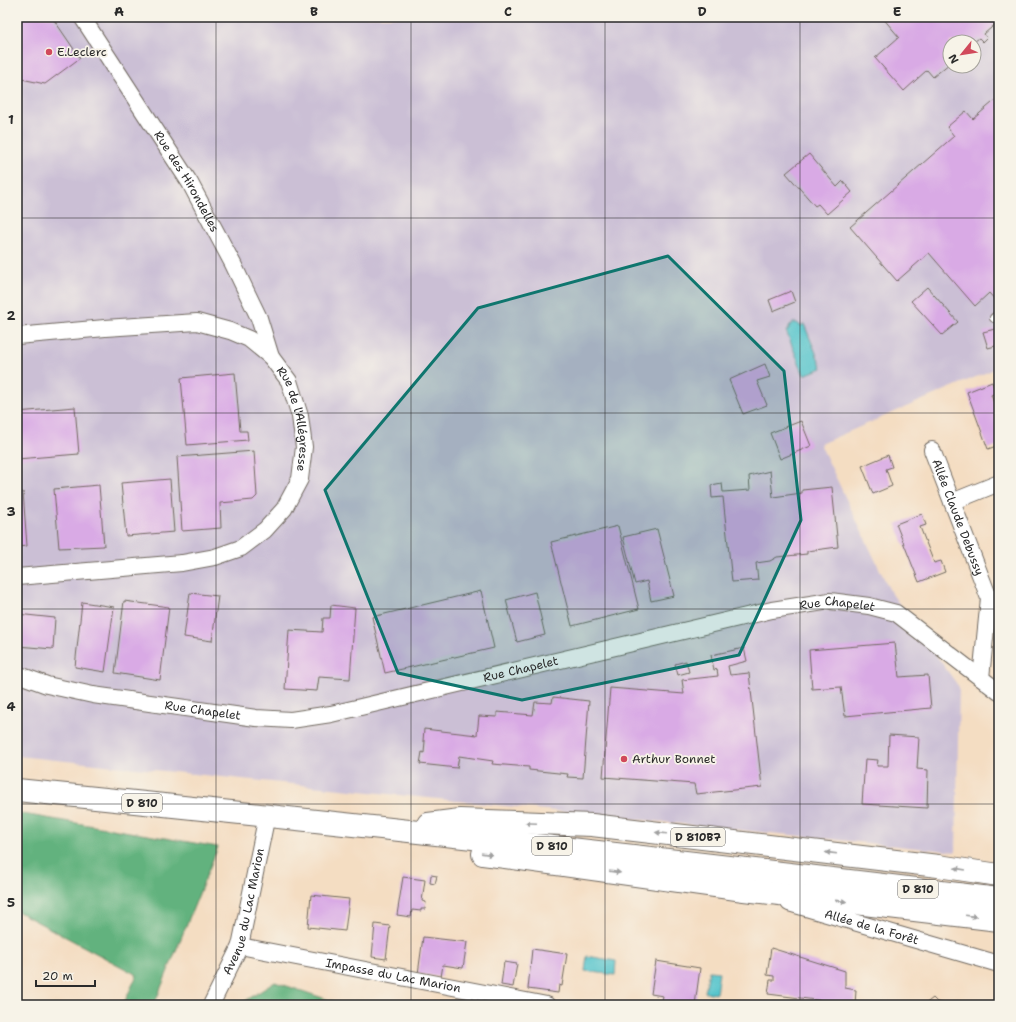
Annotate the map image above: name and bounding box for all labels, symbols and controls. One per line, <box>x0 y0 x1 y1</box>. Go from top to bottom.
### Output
text: A <box>114 3 124 20</box>
text: B <box>310 3 318 20</box>
text: C <box>504 3 512 20</box>
text: D <box>697 3 707 20</box>
text: E <box>893 3 902 20</box>
north arrow <box>942 34 982 74</box>
place label: E.Leclerc <box>57 44 107 60</box>
marker: E.Leclerc <box>44 47 54 57</box>
text: N <box>945 51 962 66</box>
text: 1 <box>8 111 14 128</box>
street label: Rue des Hirondelles <box>150 128 223 235</box>
text: 2 <box>6 307 16 324</box>
street label: Rue de l'Allégresse <box>273 363 312 473</box>
street label: Allée Claude Debussy <box>928 457 988 578</box>
text: 3 <box>6 503 16 520</box>
street label: Rue Chapelet <box>798 593 877 615</box>
street label: Rue Chapelet <box>482 653 560 686</box>
street label: Rue Chapelet <box>164 697 242 724</box>
text: 4 <box>6 698 16 715</box>
place label: Arthur Bonnet <box>632 751 716 767</box>
marker: Arthur Bonnet <box>619 754 629 764</box>
road number: D 810 <box>122 794 162 812</box>
one-way arrow <box>525 819 537 826</box>
road number: D 810B7 <box>671 828 725 846</box>
one-way arrow <box>655 830 667 836</box>
road number: D 810 <box>532 837 572 855</box>
street label: Avenue du Lac Marion <box>219 847 268 977</box>
one-way arrow <box>825 850 837 856</box>
one-way arrow <box>480 851 493 857</box>
one-way arrow <box>954 866 967 872</box>
one-way arrow <box>609 869 621 875</box>
road number: D 810 <box>898 880 938 898</box>
text: 5 <box>7 894 15 911</box>
one-way arrow <box>835 897 848 904</box>
street label: Allée de la Forêt <box>823 906 921 948</box>
one-way arrow <box>964 913 977 919</box>
street label: Impasse du Lac Marion <box>324 955 462 996</box>
scale bar <box>36 962 95 988</box>
text: 20 m <box>42 968 73 984</box>

